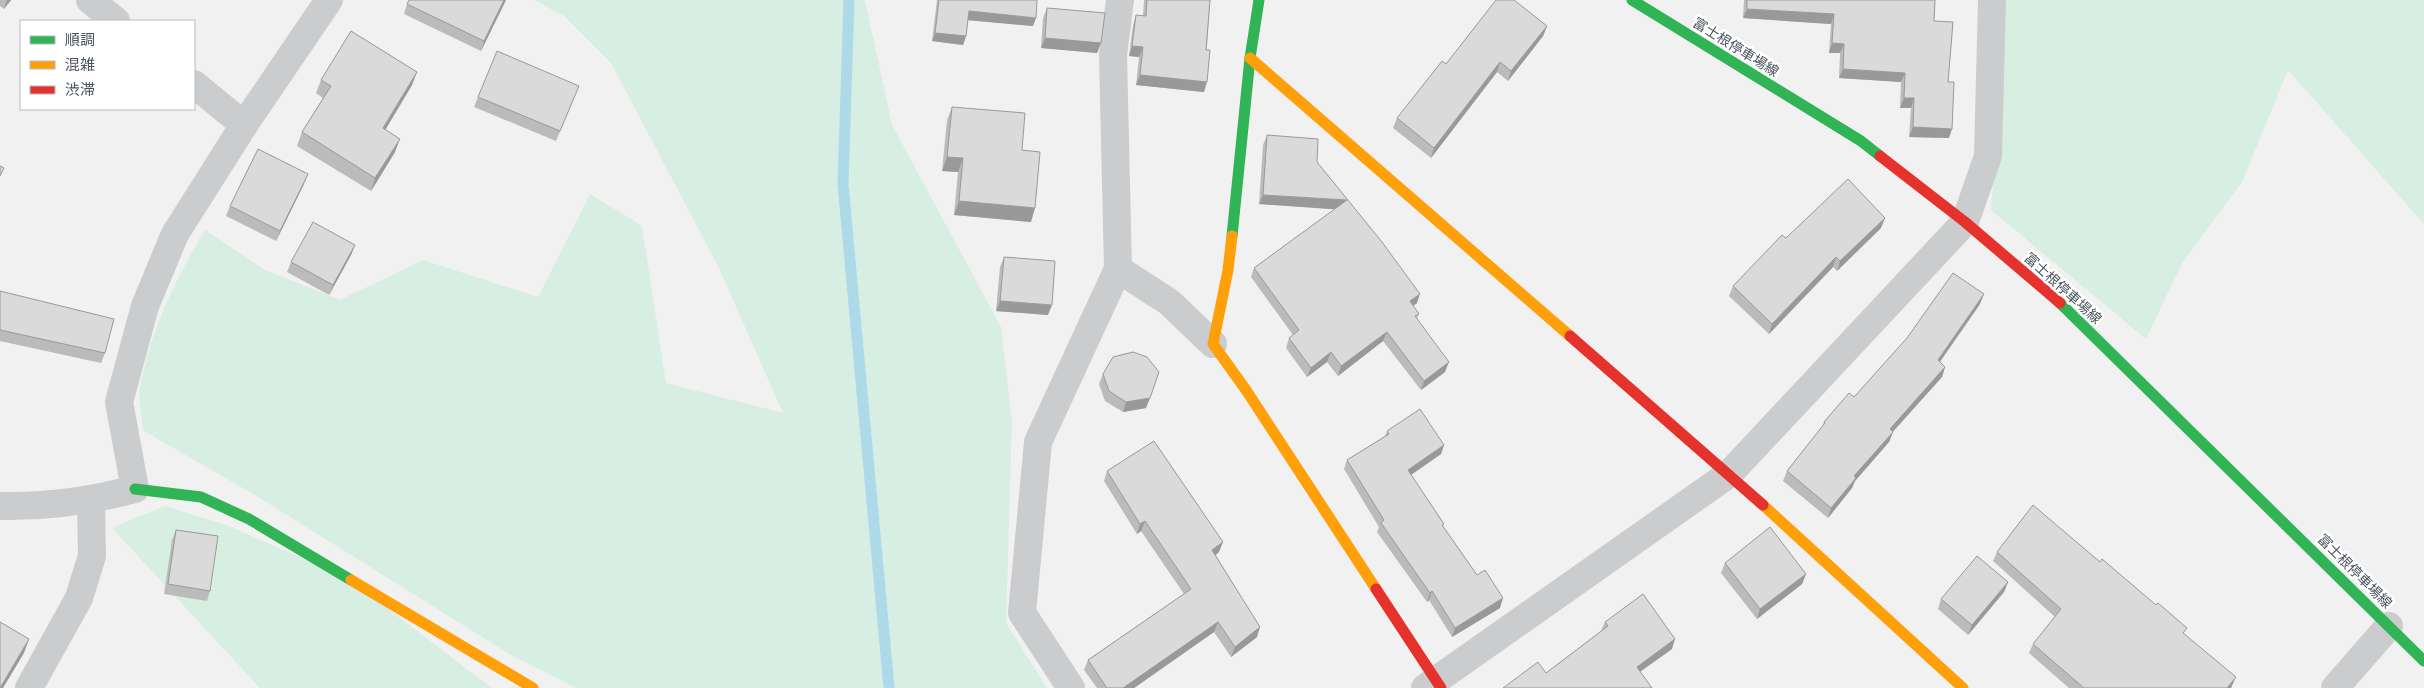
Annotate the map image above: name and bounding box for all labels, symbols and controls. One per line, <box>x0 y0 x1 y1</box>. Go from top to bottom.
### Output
street label: 富士根停車場線 <box>1690 13 1782 81</box>
legend <box>20 20 195 110</box>
text: 順調 <box>65 30 95 49</box>
text: 混雑 <box>65 55 95 74</box>
text: 渋滞 <box>65 80 95 99</box>
street label: 富士根停車場線 <box>2021 249 2105 327</box>
street label: 富士根停車場線 <box>2314 530 2396 612</box>

